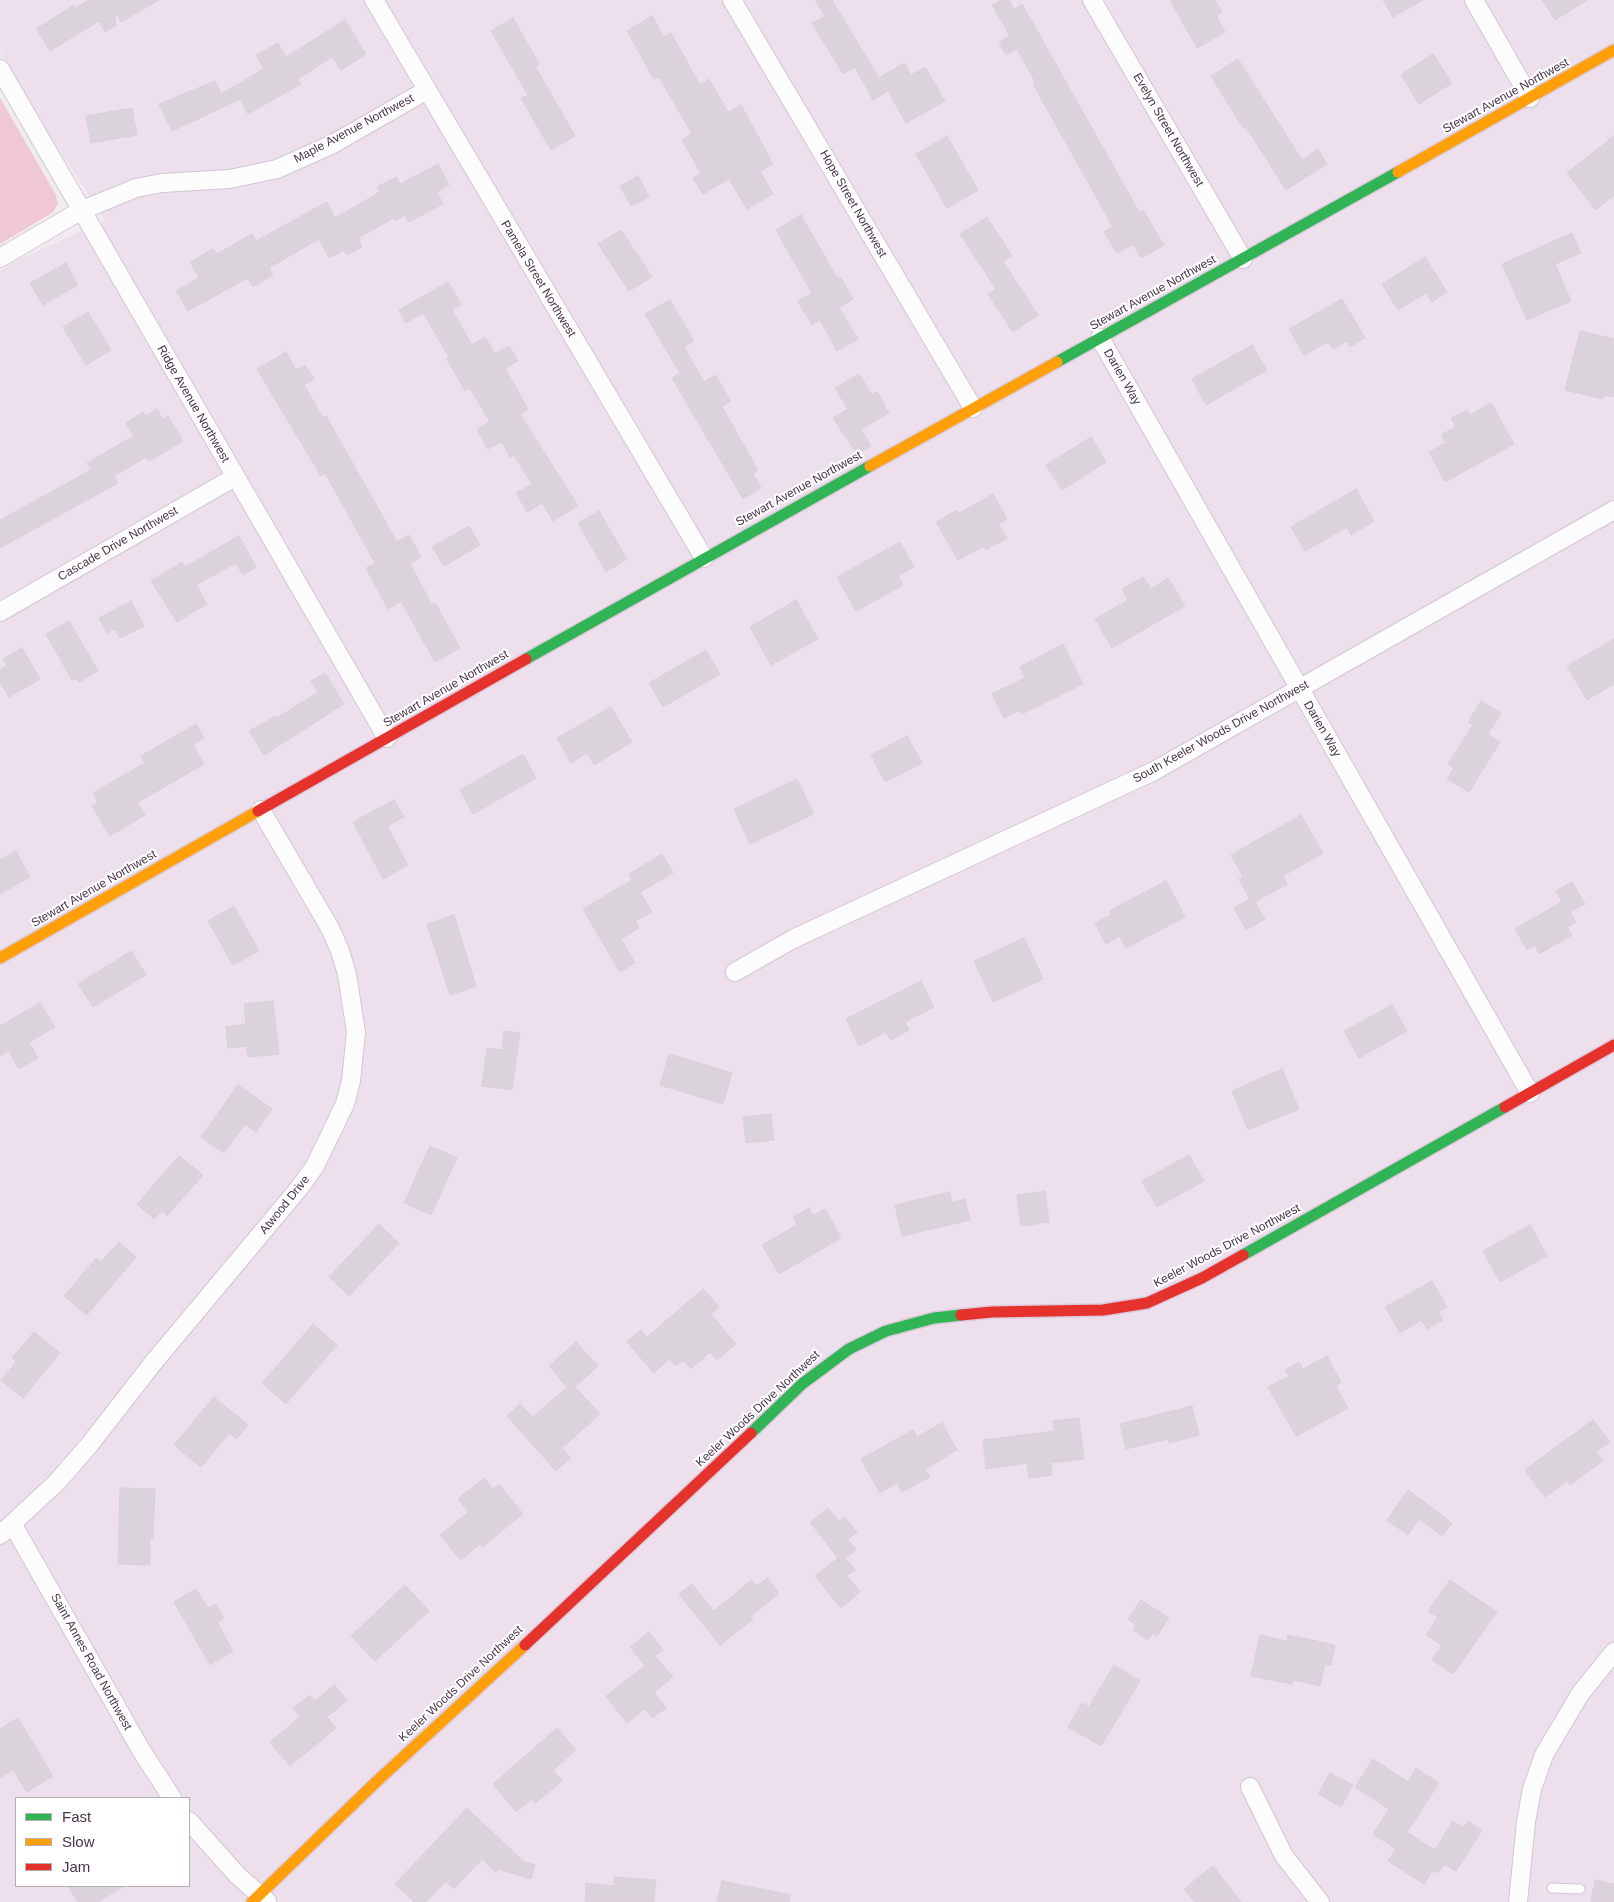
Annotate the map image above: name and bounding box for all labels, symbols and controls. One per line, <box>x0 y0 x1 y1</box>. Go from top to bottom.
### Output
street label: Stewart Avenue Northwest <box>1440 55 1572 137</box>
street label: Evelyn Street Northwest <box>1130 71 1206 189</box>
street label: Maple Avenue Northwest <box>292 91 416 167</box>
street label: Hope Street Northwest <box>816 148 890 260</box>
street label: Pamela Street Northwest <box>497 218 579 340</box>
street label: Stewart Avenue Northwest <box>1087 252 1219 334</box>
street label: Ridge Avenue Northwest <box>154 343 232 465</box>
street label: Darien Way <box>1100 346 1144 408</box>
street label: Stewart Avenue Northwest <box>733 448 865 530</box>
street label: Cascade Drive Northwest <box>55 504 181 584</box>
street label: Stewart Avenue Northwest <box>381 647 511 731</box>
street label: South Keeler Woods Drive Northwest <box>1131 678 1311 786</box>
street label: Darien Way <box>1300 698 1344 760</box>
street label: Stewart Avenue Northwest <box>29 847 159 931</box>
street label: Atwood Drive <box>257 1173 313 1237</box>
street label: Keeler Woods Drive Northwest <box>1151 1201 1303 1291</box>
street label: Keeler Woods Drive Northwest <box>693 1348 823 1470</box>
street label: Saint Annes Road Northwest <box>47 1591 135 1733</box>
street label: Keeler Woods Drive Northwest <box>396 1623 526 1745</box>
legend <box>15 1797 190 1887</box>
text: Fast <box>62 1808 91 1825</box>
text: Slow <box>62 1833 95 1850</box>
text: Jam <box>62 1858 90 1875</box>

